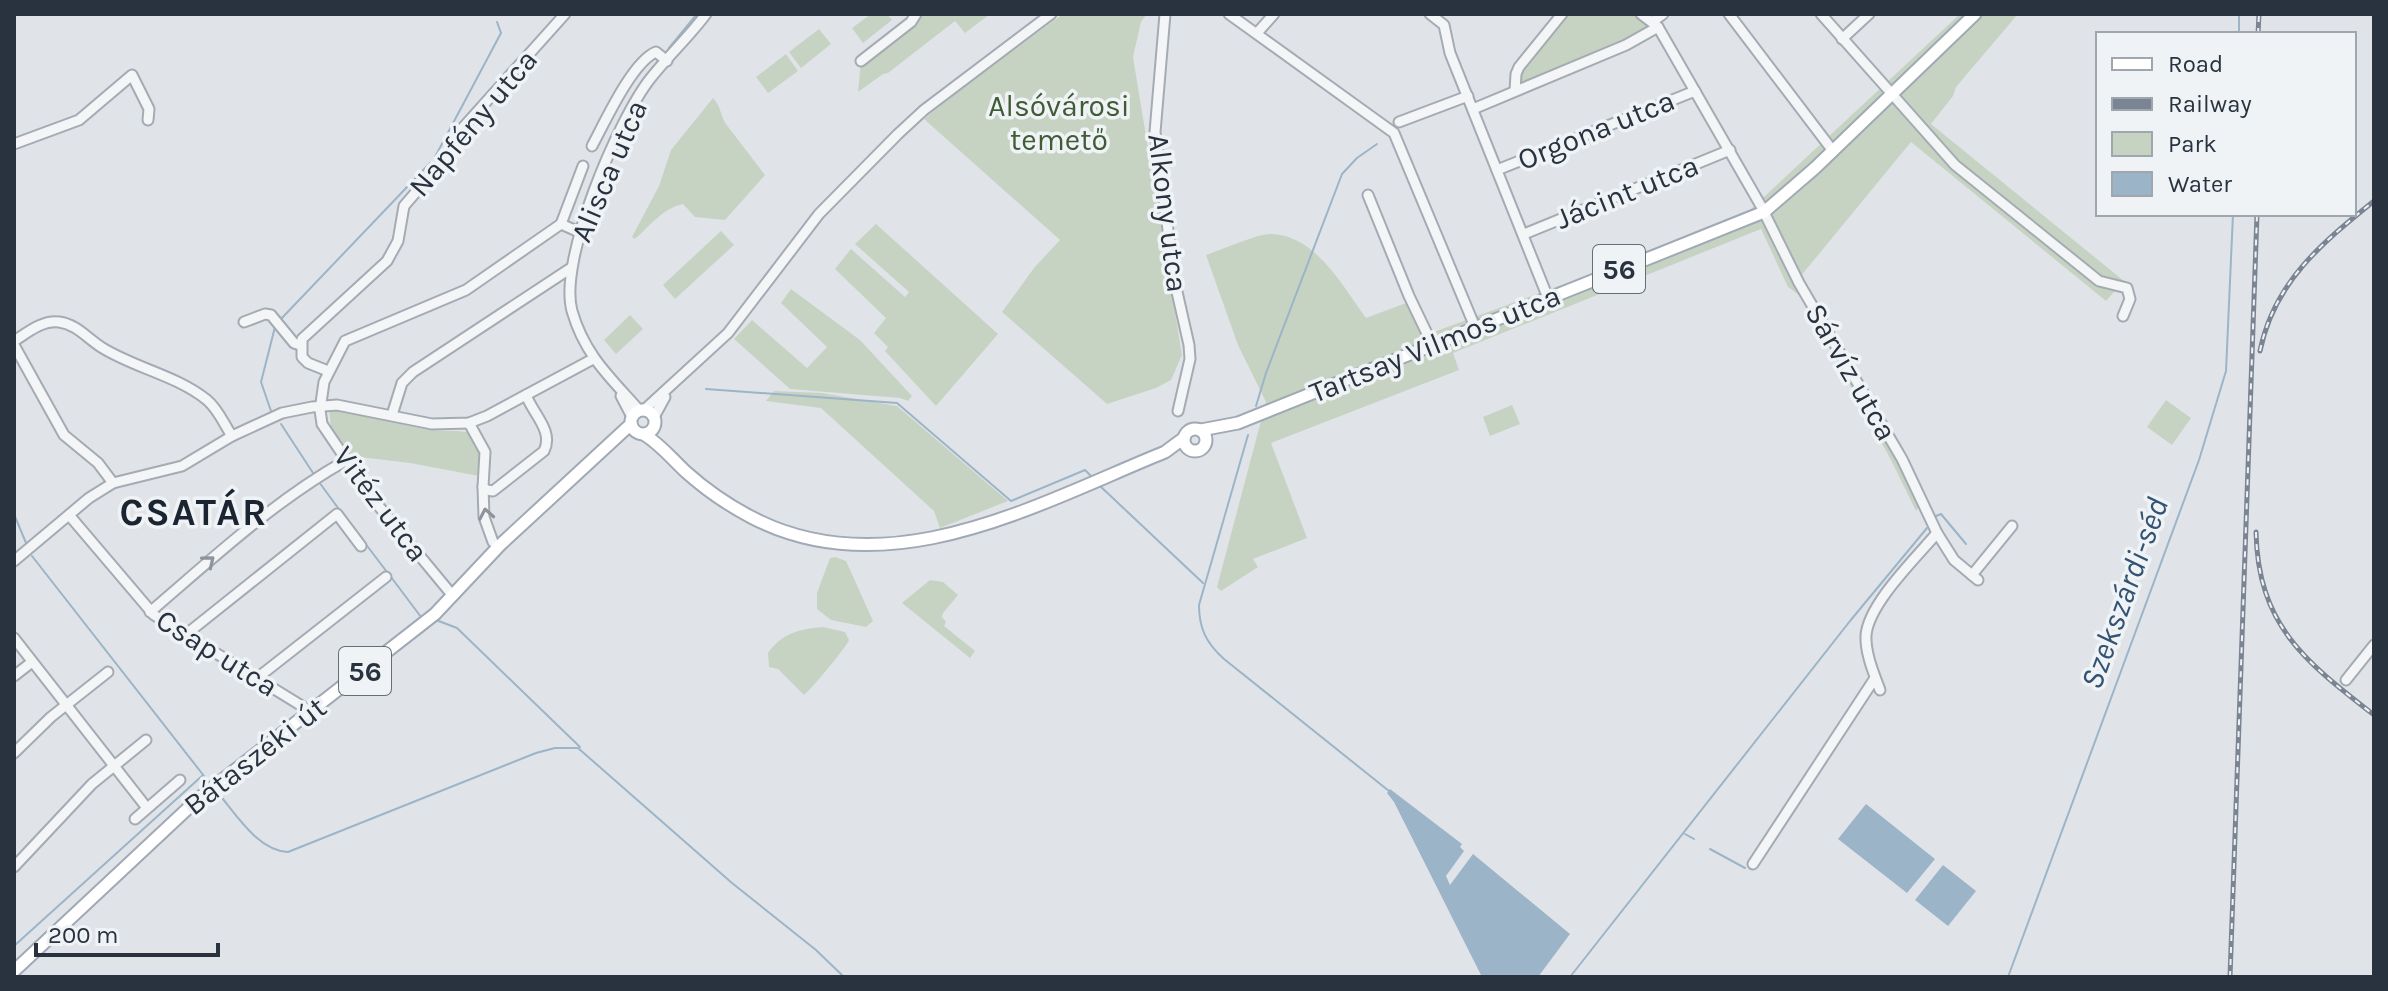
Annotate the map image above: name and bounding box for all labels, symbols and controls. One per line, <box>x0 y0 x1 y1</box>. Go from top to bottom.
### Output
legend <box>2096 32 2356 216</box>
street label: Napfény utca <box>401 42 545 204</box>
text: Road <box>2168 50 2223 78</box>
street label: Orgona utca <box>1512 82 1680 178</box>
park label: Alsóvárosi temető <box>988 88 1130 158</box>
text: Railway <box>2168 90 2252 118</box>
street label: Alisca utca <box>563 95 655 247</box>
text: Park <box>2168 130 2217 158</box>
street label: Alkony utca <box>1140 132 1196 294</box>
street label: Jácint utca <box>1550 147 1704 237</box>
text: Water <box>2168 170 2232 198</box>
road number: 56 <box>1593 245 1645 293</box>
street label: Tartsay Vilmos utca <box>1304 277 1566 411</box>
street label: Sárvíz utca <box>1797 297 1905 447</box>
street label: Vitéz utca <box>326 439 436 569</box>
district label: CSATÁR <box>119 488 269 535</box>
water label: Szekszárdi-séd <box>2073 492 2176 694</box>
one-way arrow <box>478 508 495 521</box>
one-way arrow <box>200 556 214 571</box>
street label: Csap utca <box>149 601 285 705</box>
road number: 56 <box>339 647 391 695</box>
street label: Bátaszéki út <box>177 689 333 823</box>
scale bar <box>36 907 218 957</box>
text: 200 m <box>48 921 119 949</box>

